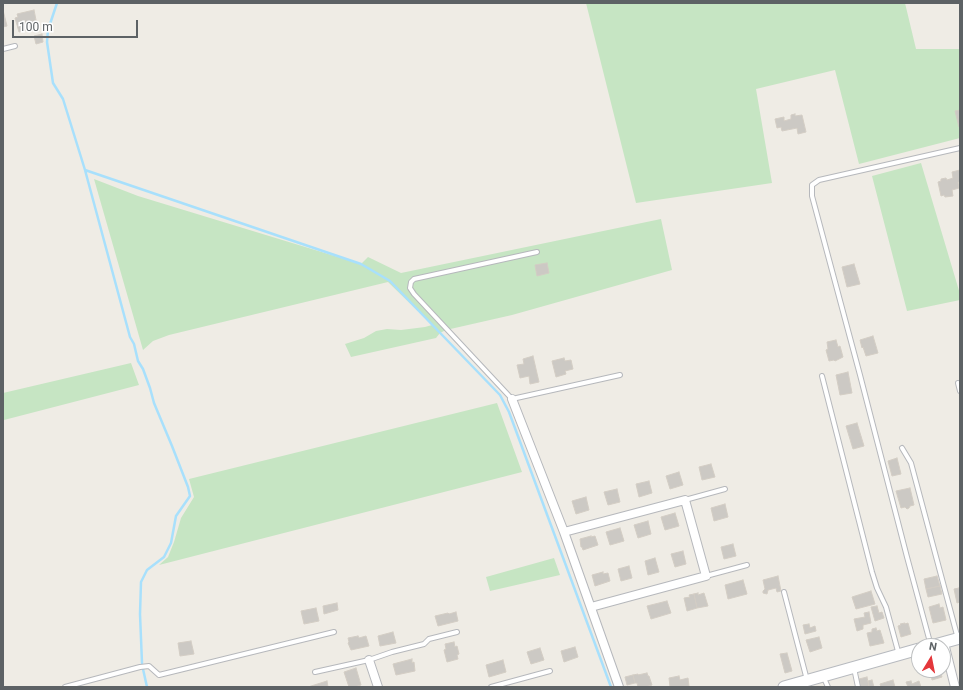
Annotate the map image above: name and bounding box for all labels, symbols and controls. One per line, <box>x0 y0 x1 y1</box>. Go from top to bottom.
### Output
scale bar <box>14 12 140 38</box>
text: 100 m <box>19 20 53 34</box>
north arrow <box>911 638 951 678</box>
text: N <box>928 640 938 654</box>

